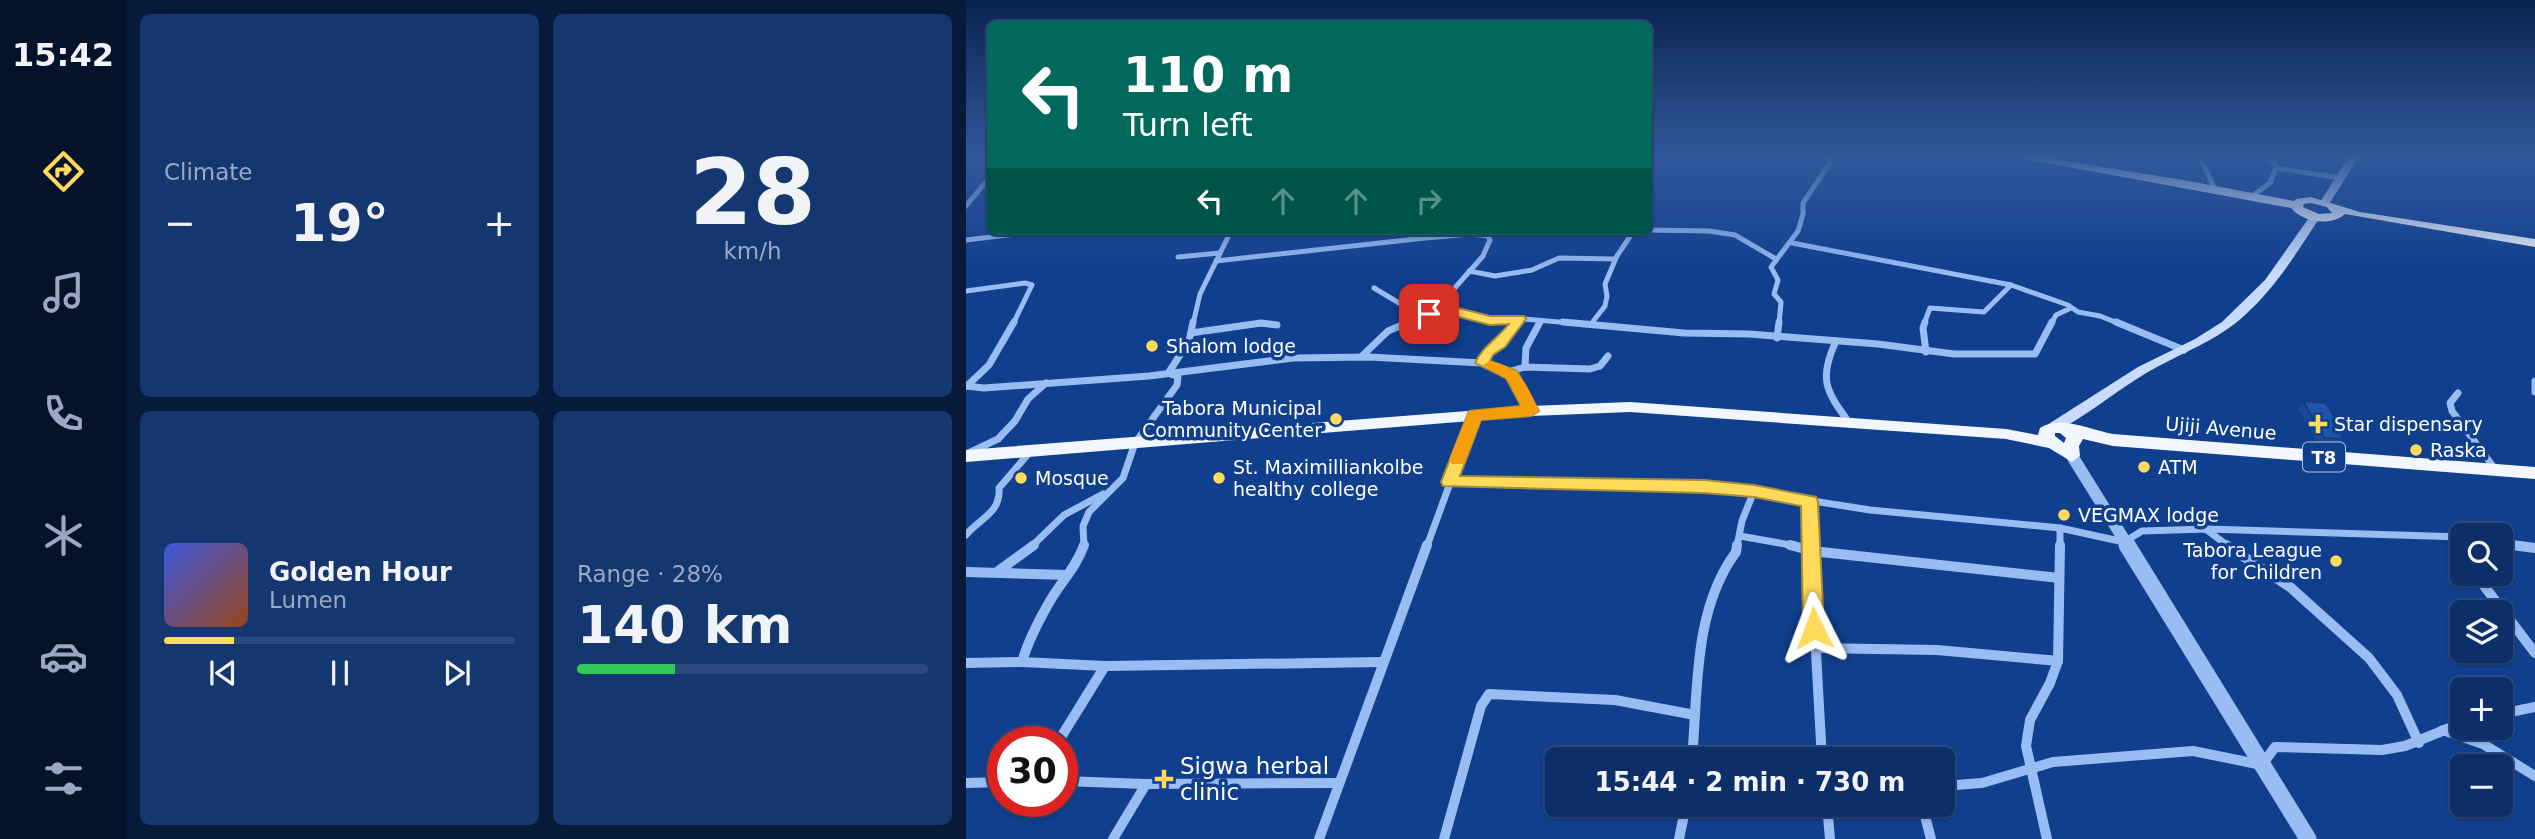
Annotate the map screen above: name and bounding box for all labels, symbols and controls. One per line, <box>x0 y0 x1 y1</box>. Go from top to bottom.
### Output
text: 15:42 <box>12 36 114 74</box>
text: 110 m <box>1123 47 1293 104</box>
icon: left <box>1008 49 1099 140</box>
text: Turn left <box>1123 106 1253 144</box>
text: 28 <box>689 140 816 245</box>
icon: directions <box>39 147 88 196</box>
text: Climate <box>164 159 253 185</box>
icon: left <box>1191 182 1229 220</box>
icon: ahead <box>1264 182 1302 220</box>
icon: ahead <box>1337 182 1375 220</box>
icon: right <box>1410 182 1448 220</box>
text: 19° <box>290 193 389 253</box>
text: − <box>164 201 196 245</box>
text: + <box>483 201 515 245</box>
text: km/h <box>723 238 782 264</box>
icon: music <box>39 268 88 317</box>
pin <box>1399 284 1459 344</box>
icon: arrive <box>1410 295 1448 333</box>
place label: Shalom lodge <box>1166 335 1296 357</box>
marker: Shalom lodge <box>1144 338 1160 354</box>
icon: phone <box>39 389 88 438</box>
place label: Tabora Municipal Community Center <box>1142 397 1322 441</box>
marker: Tabora Municipal Community Center <box>1328 411 1344 427</box>
street label: Ujiji Avenue <box>2164 412 2278 444</box>
place label: Star dispensary <box>2334 413 2483 435</box>
marker: Star dispensary <box>2308 414 2328 434</box>
place label: Raska <box>2430 439 2487 461</box>
marker: Raska <box>2408 442 2424 458</box>
road number: T8 <box>2303 443 2345 472</box>
place label: St. Maximilliankolbe healthy college <box>1233 456 1423 500</box>
place label: ATM <box>2158 456 2198 478</box>
marker: ATM <box>2136 459 2152 475</box>
place label: Mosque <box>1035 467 1109 489</box>
marker: Mosque <box>1013 470 1029 486</box>
marker: St. Maximilliankolbe healthy college <box>1211 470 1227 486</box>
place label: VEGMAX lodge <box>2078 504 2219 526</box>
marker: VEGMAX lodge <box>2056 507 2072 523</box>
icon: climate <box>39 511 88 560</box>
map controls <box>2450 523 2513 817</box>
button: search <box>2450 523 2513 586</box>
place label: Tabora League for Children <box>2182 539 2322 583</box>
marker: Tabora League for Children <box>2328 553 2344 569</box>
text: Golden Hour <box>269 557 452 587</box>
text: Range · 28% <box>577 561 723 587</box>
text: Lumen <box>269 587 347 613</box>
position arrow <box>1777 591 1851 665</box>
text: 140 km <box>577 595 792 655</box>
button: layers <box>2450 600 2513 663</box>
icon: car <box>39 632 88 681</box>
icon: previous <box>204 654 242 692</box>
icon: pause <box>321 654 359 692</box>
icon: next <box>438 654 476 692</box>
button: + <box>2450 677 2513 740</box>
speed limit sign: 30 <box>987 726 1078 817</box>
place label: Sigwa herbal clinic <box>1180 753 1329 805</box>
icon: filters <box>39 754 88 803</box>
button: − <box>2450 754 2513 817</box>
text: 15:44 · 2 min · 730 m <box>1595 767 1905 797</box>
marker: Sigwa herbal clinic <box>1154 769 1174 789</box>

